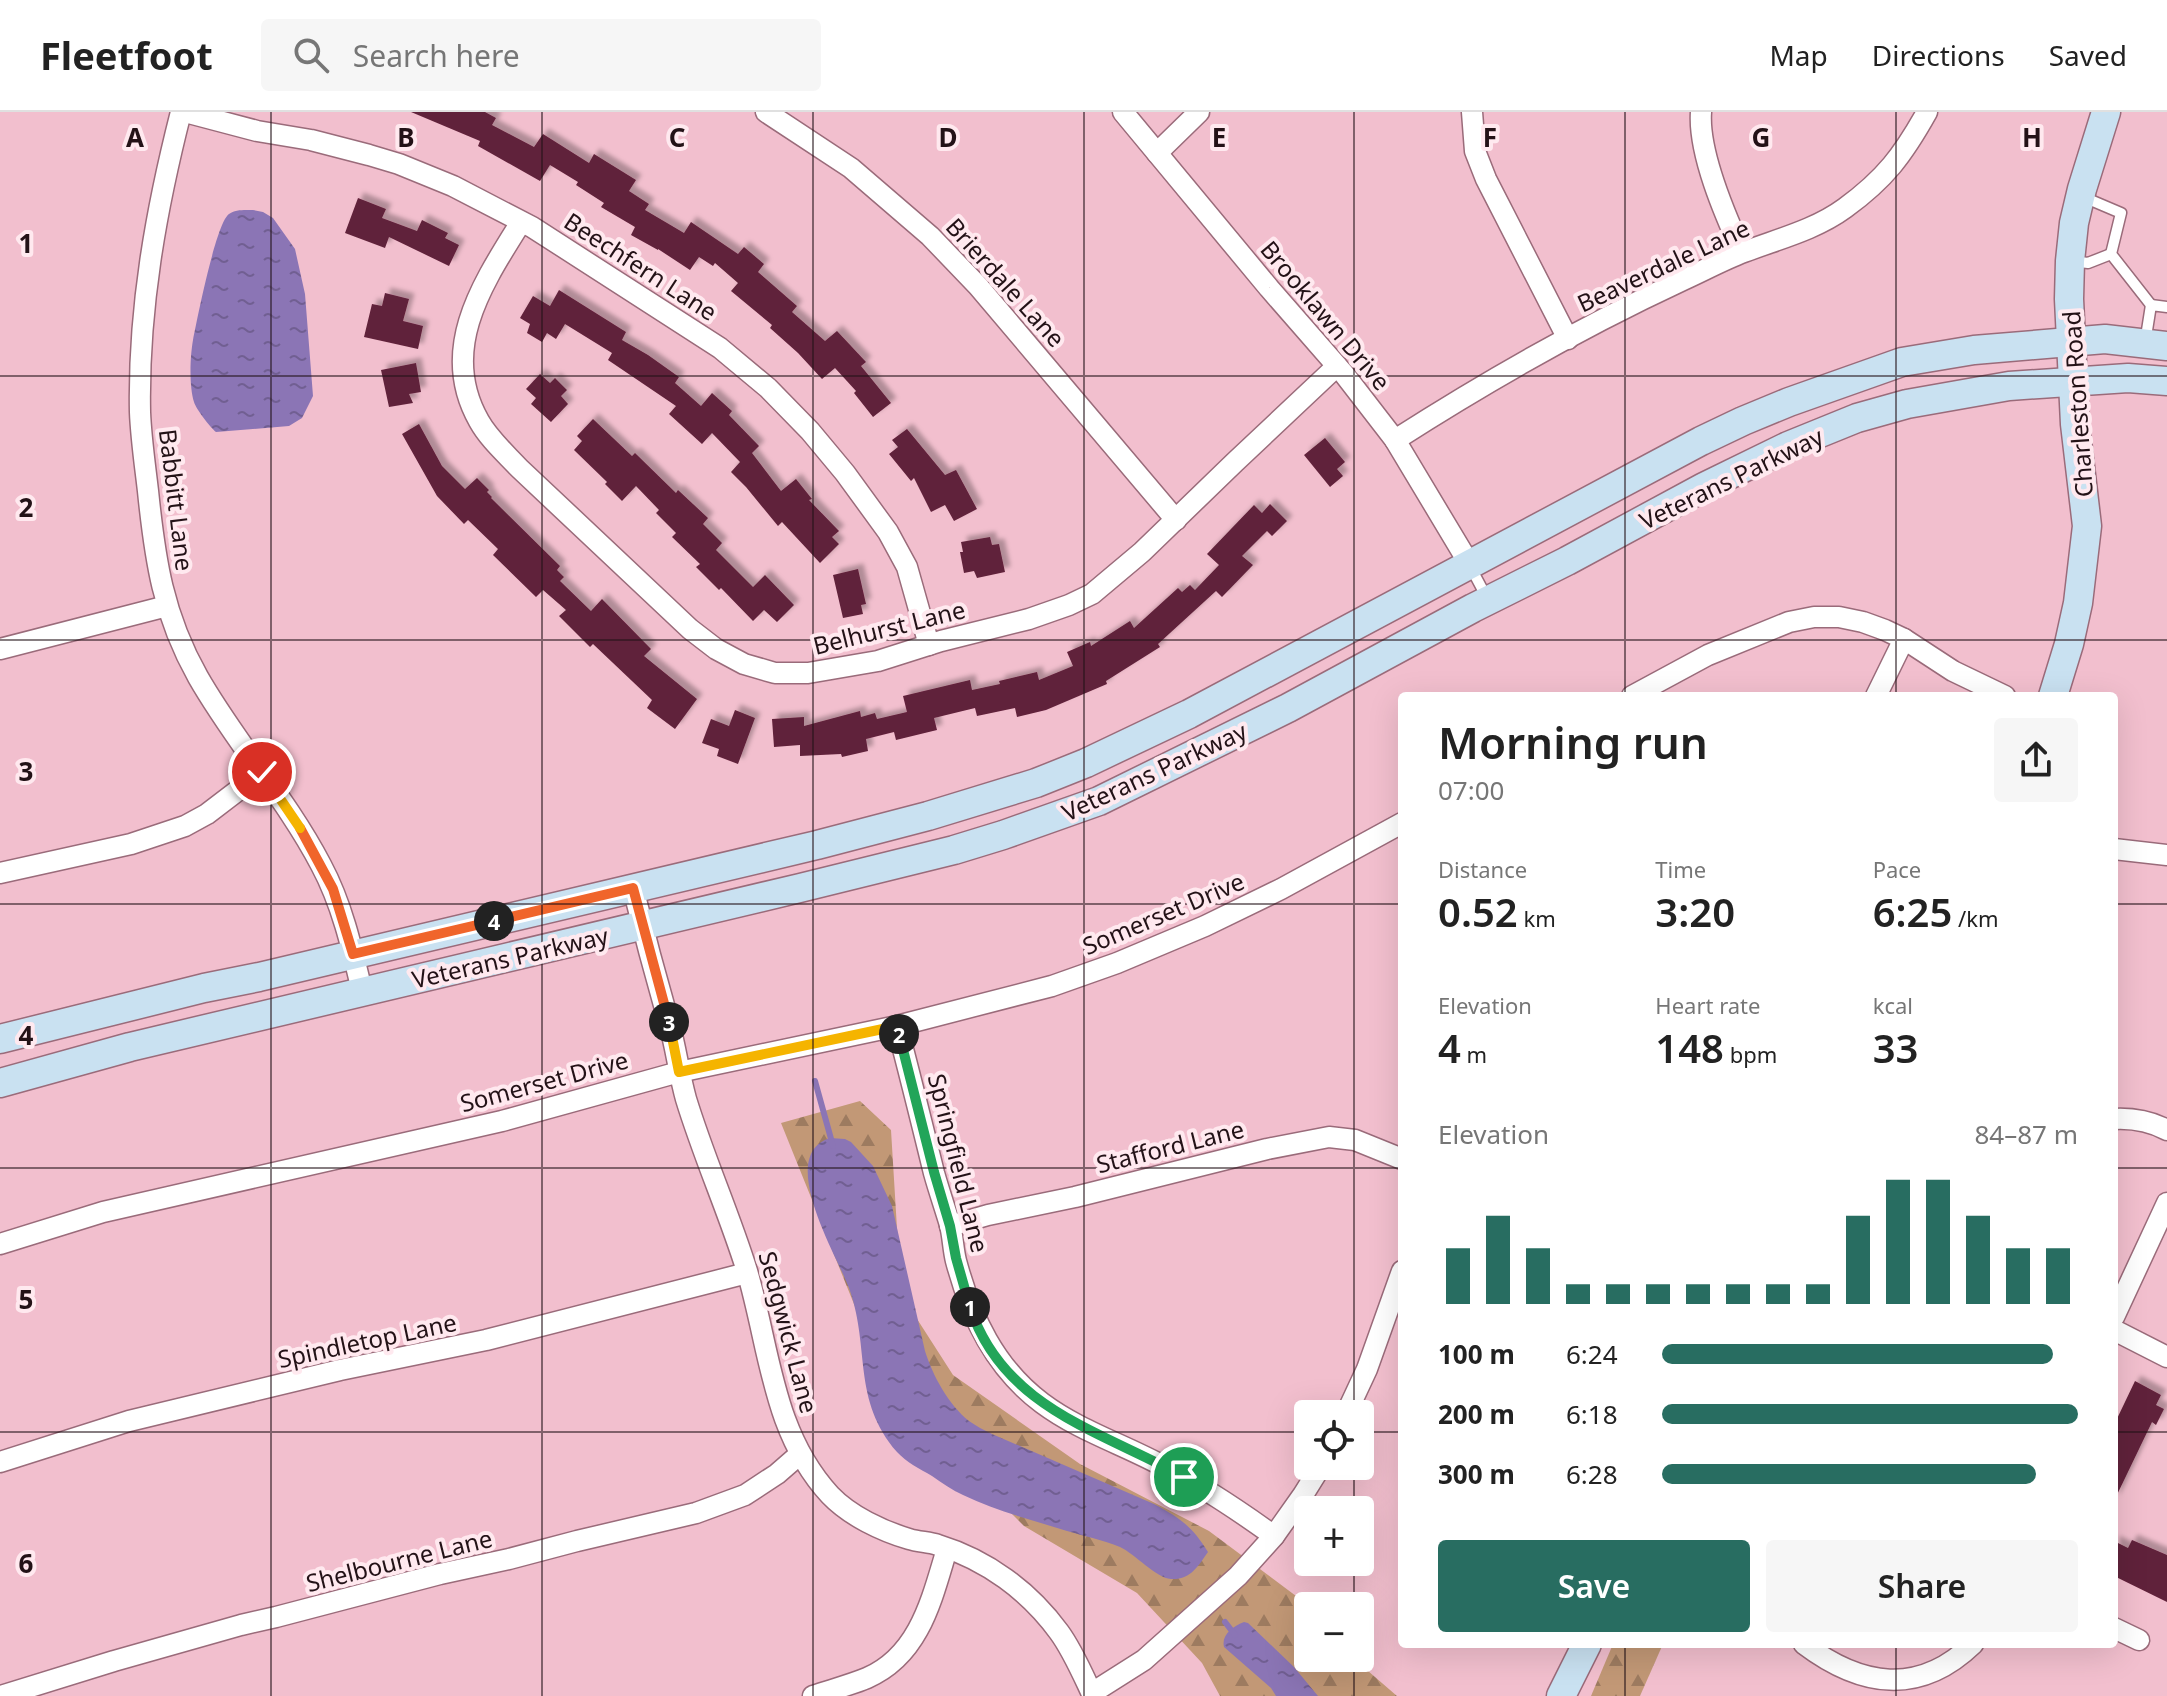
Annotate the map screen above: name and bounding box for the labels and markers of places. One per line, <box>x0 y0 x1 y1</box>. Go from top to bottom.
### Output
pin <box>228 738 296 806</box>
pin: 4 <box>474 901 514 941</box>
pin: 3 <box>649 1002 689 1042</box>
pin: 2 <box>879 1014 919 1054</box>
pin: 1 <box>950 1287 990 1327</box>
pin <box>1150 1443 1218 1511</box>

